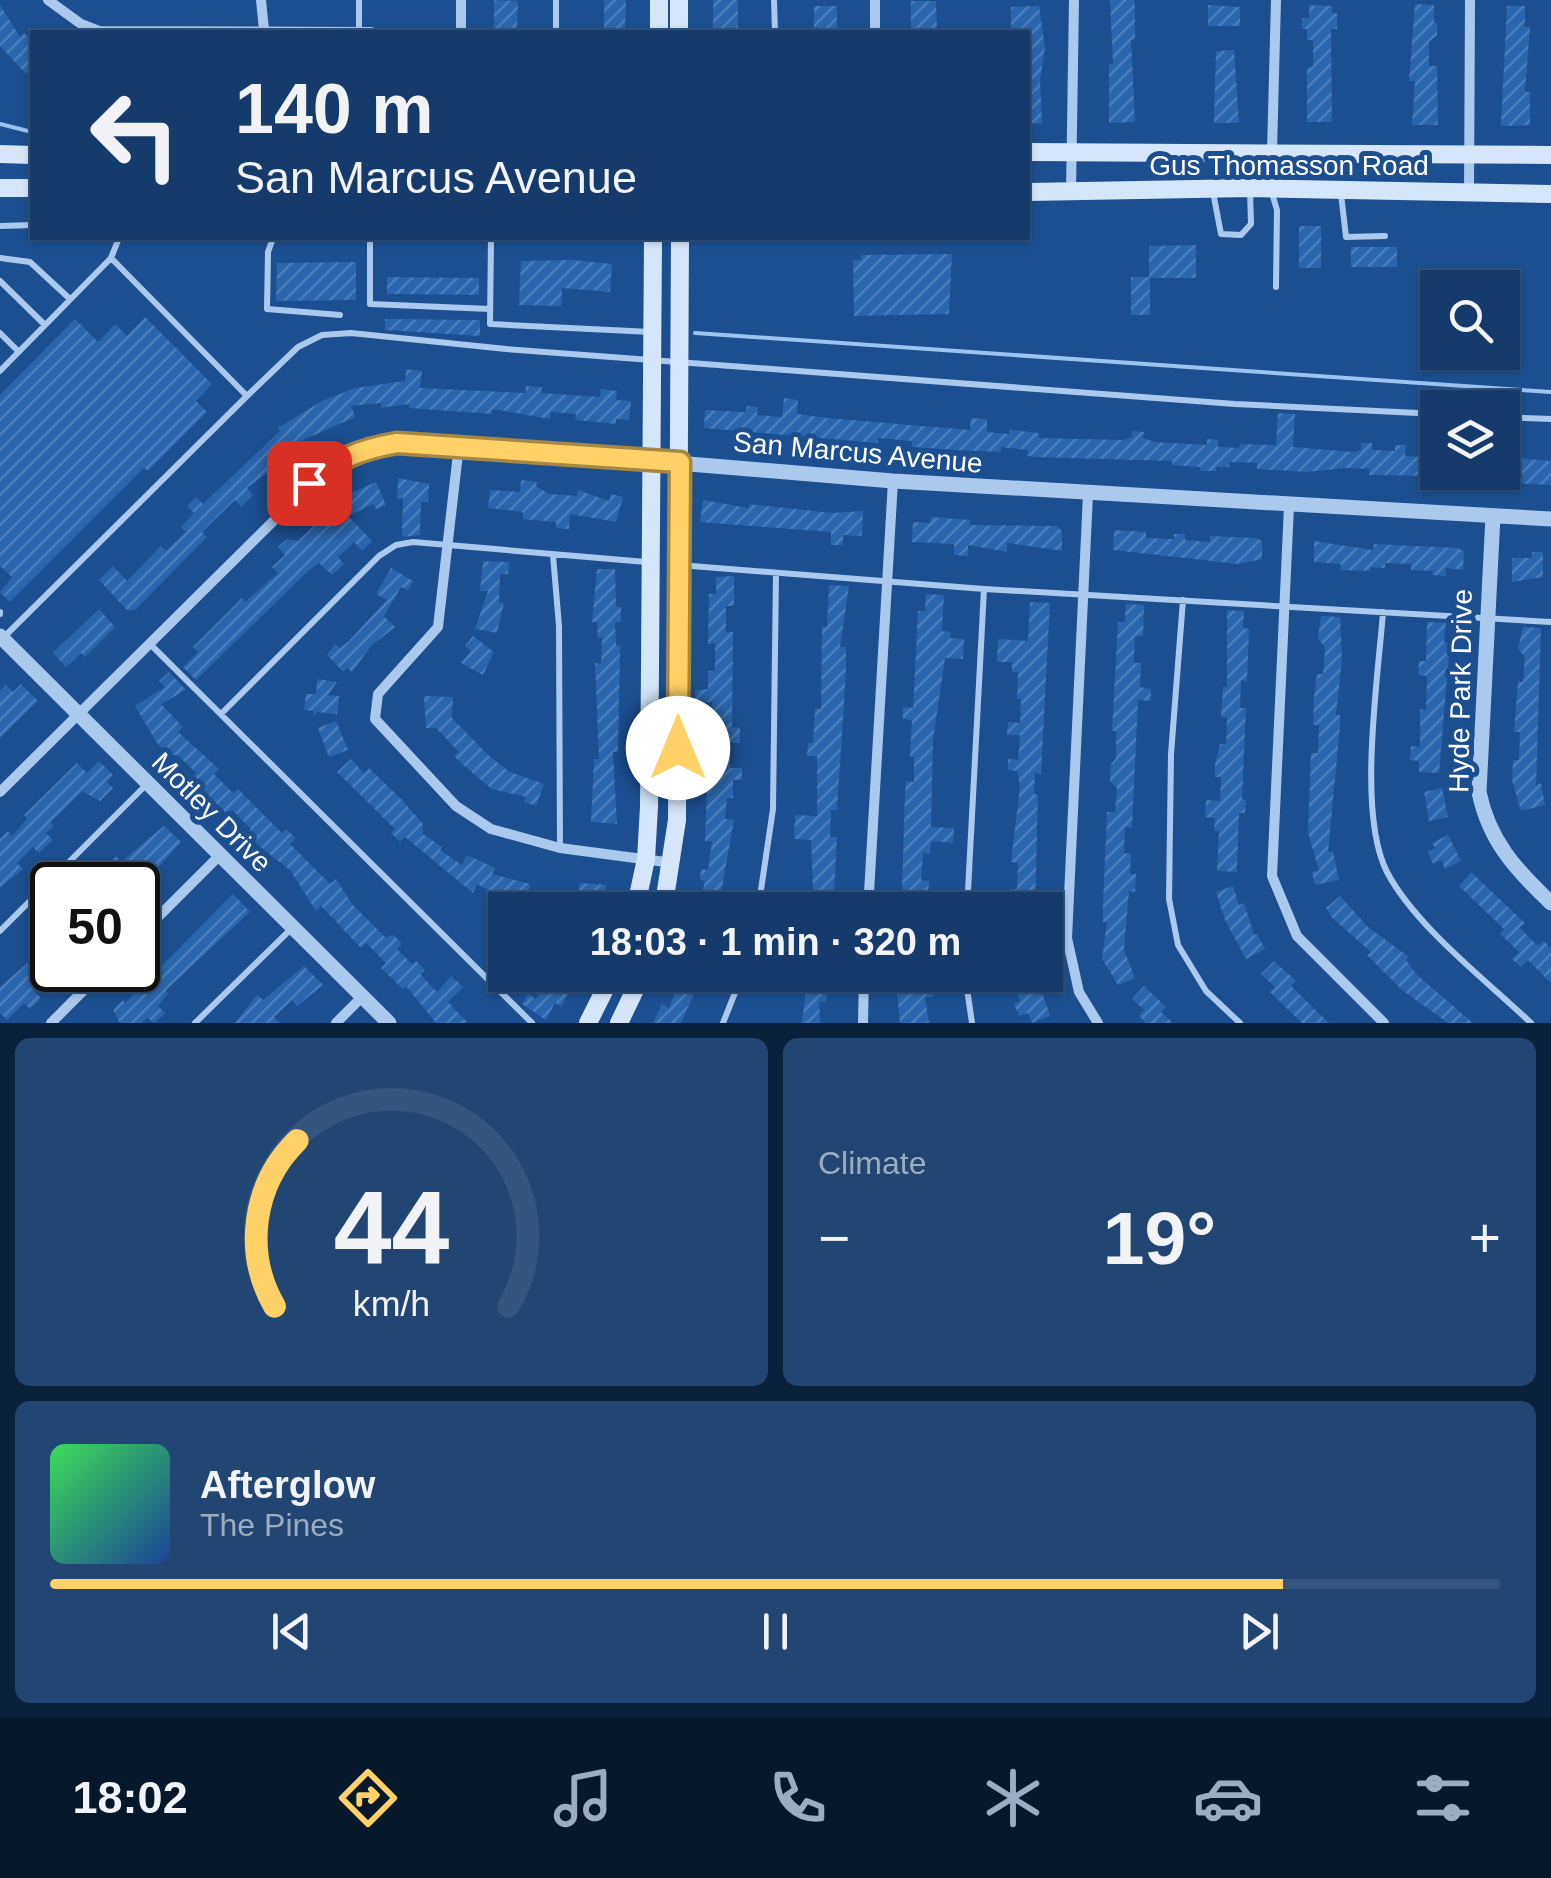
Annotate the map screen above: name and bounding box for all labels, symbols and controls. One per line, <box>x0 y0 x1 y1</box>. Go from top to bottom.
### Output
icon: left <box>70 70 200 200</box>
text: 140 m <box>235 70 433 148</box>
street label: Gus Thomasson Road <box>1149 150 1429 181</box>
text: San Marcus Avenue <box>235 152 637 203</box>
map controls <box>1420 270 1520 490</box>
button: search <box>1420 270 1520 370</box>
button: layers <box>1420 390 1520 490</box>
street label: San Marcus Avenue <box>732 426 984 479</box>
pin <box>267 441 352 526</box>
icon: arrive <box>282 456 337 511</box>
street label: Hyde Park Drive <box>1443 589 1478 793</box>
position arrow <box>626 696 730 800</box>
street label: Motley Drive <box>146 746 278 878</box>
speed limit sign: 50 <box>30 862 160 992</box>
text: 18:03 · 1 min · 320 m <box>590 921 961 963</box>
text: Climate <box>818 1145 926 1181</box>
text: 44 <box>334 1170 449 1286</box>
text: 19° <box>1103 1196 1216 1280</box>
text: − <box>818 1207 850 1269</box>
text: + <box>1469 1207 1501 1269</box>
text: km/h <box>353 1284 430 1324</box>
text: Afterglow <box>200 1464 375 1506</box>
text: The Pines <box>200 1507 344 1543</box>
icon: previous <box>264 1604 319 1659</box>
icon: pause <box>748 1604 803 1659</box>
icon: next <box>1232 1604 1287 1659</box>
icon: directions <box>333 1763 403 1833</box>
icon: music <box>548 1763 618 1833</box>
icon: phone <box>763 1763 833 1833</box>
icon: climate <box>978 1763 1048 1833</box>
icon: car <box>1193 1763 1263 1833</box>
icon: filters <box>1408 1763 1478 1833</box>
text: 18:02 <box>73 1772 188 1823</box>

